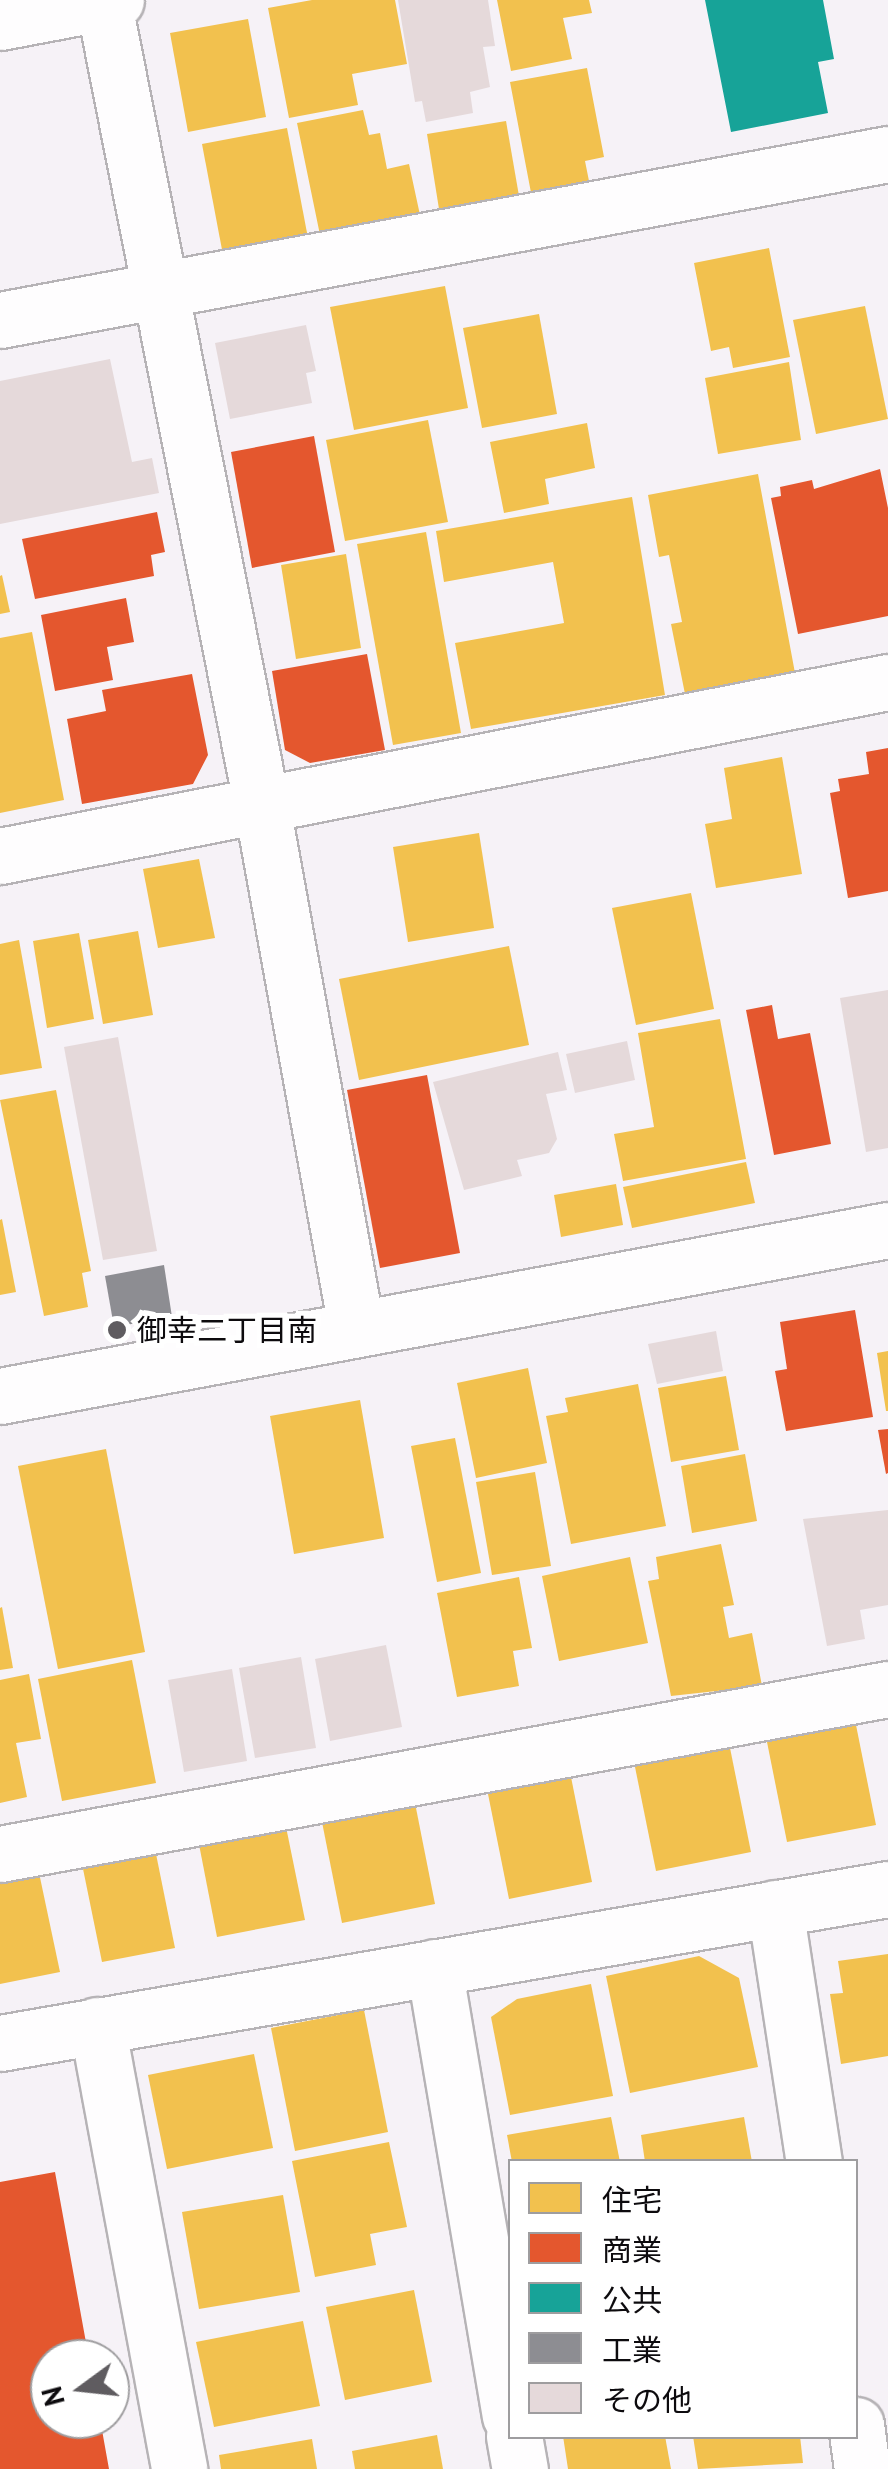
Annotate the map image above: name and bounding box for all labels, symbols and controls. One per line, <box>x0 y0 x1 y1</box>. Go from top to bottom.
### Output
place label: 御幸二丁目南 <box>137 1312 317 1348</box>
marker: 御幸二丁目南 <box>106 1319 128 1341</box>
legend <box>508 2159 858 2439</box>
text: 住宅 <box>602 2180 662 2219</box>
text: 商業 <box>602 2230 662 2269</box>
text: 公共 <box>602 2280 662 2319</box>
text: 工業 <box>602 2330 662 2369</box>
north arrow <box>30 2339 130 2439</box>
text: その他 <box>602 2380 692 2419</box>
text: N <box>32 2383 73 2410</box>

